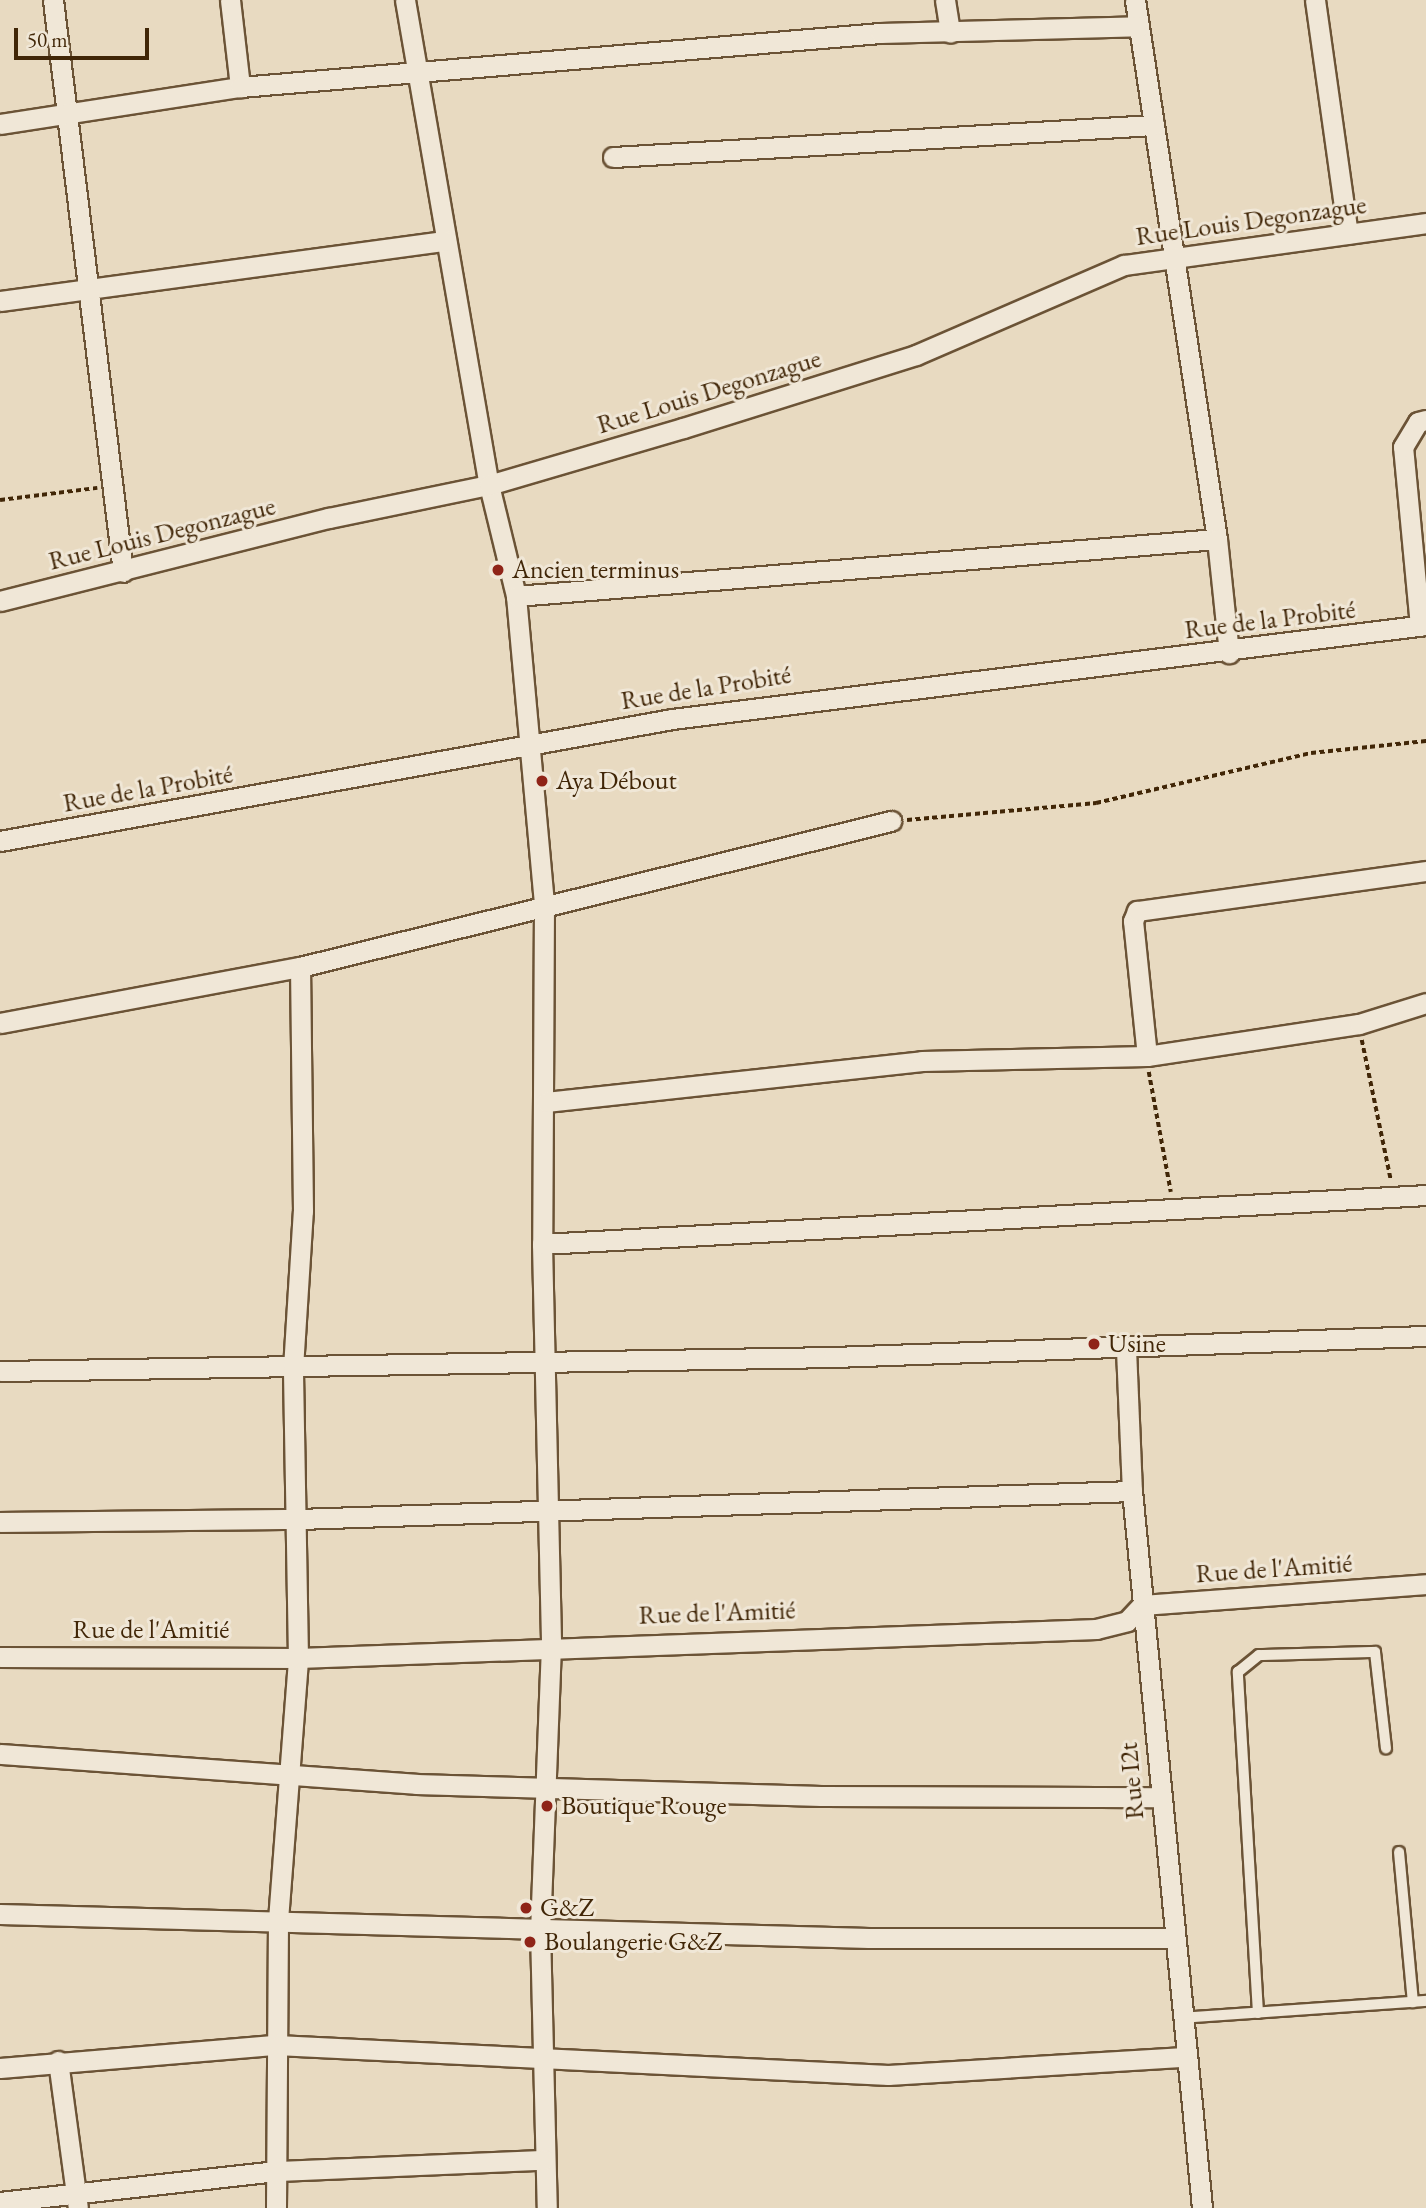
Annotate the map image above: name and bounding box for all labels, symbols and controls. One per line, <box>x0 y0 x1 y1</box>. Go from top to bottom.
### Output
scale bar <box>18 14 152 58</box>
text: 50 m <box>27 26 68 53</box>
street label: Rue Louis Degonzague <box>1134 189 1368 253</box>
street label: Rue Louis Degonzague <box>593 343 825 441</box>
street label: Rue Louis Degonzague <box>46 491 278 577</box>
place label: Ancien terminus <box>512 554 679 586</box>
marker: Ancien terminus <box>490 562 506 578</box>
street label: Rue de la Probité <box>1183 594 1357 646</box>
street label: Rue de la Probité <box>619 659 793 717</box>
street label: Rue de la Probité <box>61 759 235 819</box>
place label: Aya Débout <box>556 765 677 797</box>
marker: Aya Débout <box>534 773 550 789</box>
place label: Usine <box>1108 1328 1166 1360</box>
marker: Usine <box>1086 1336 1102 1352</box>
street label: Rue de l'Amitié <box>1195 1548 1353 1590</box>
street label: Rue de l'Amitié <box>638 1595 796 1631</box>
street label: Rue de l'Amitié <box>73 1614 229 1646</box>
street label: Rue I2t <box>1113 1741 1151 1821</box>
place label: Boutique Rouge <box>561 1790 727 1822</box>
marker: Boutique Rouge <box>539 1798 555 1814</box>
place label: G&Z <box>540 1892 594 1924</box>
marker: G&Z <box>518 1900 534 1916</box>
place label: Boulangerie G&Z <box>544 1926 722 1958</box>
marker: Boulangerie G&Z <box>522 1934 538 1950</box>

